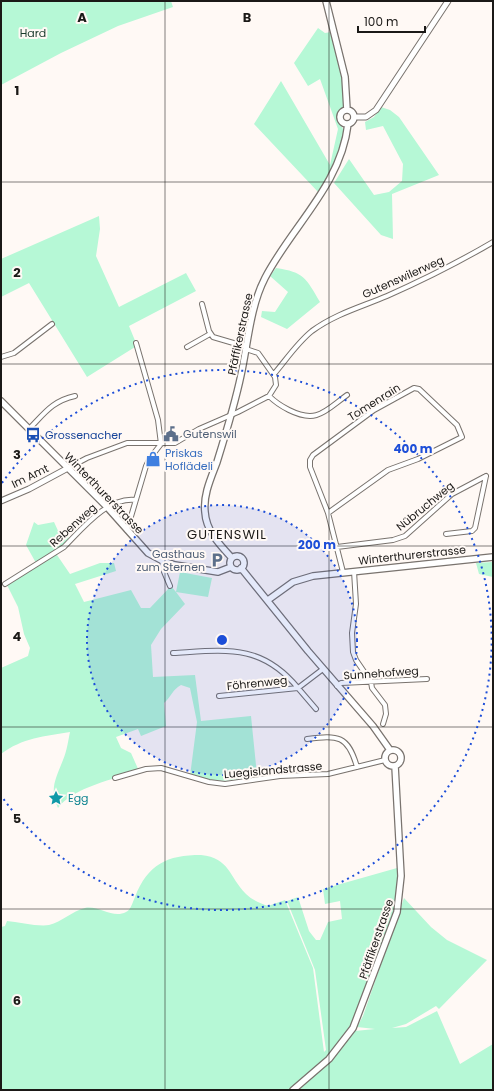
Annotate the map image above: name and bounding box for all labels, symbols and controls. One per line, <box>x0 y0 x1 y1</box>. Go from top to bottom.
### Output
text: A <box>77 8 87 27</box>
text: B <box>243 8 252 27</box>
scale bar <box>358 8 425 34</box>
text: 100 m <box>364 13 398 30</box>
park label: Hard <box>20 25 46 41</box>
text: 1 <box>15 81 19 100</box>
street label: Gutenswilerweg <box>360 252 446 302</box>
text: 2 <box>13 263 21 282</box>
street label: Pfäffikerstrasse <box>223 291 257 377</box>
street label: Tomenrain <box>345 379 403 425</box>
public building icon: Gutenswil <box>162 425 180 443</box>
bus stop icon: Grossenacher <box>24 426 42 444</box>
place label: Gutenswil <box>183 426 237 442</box>
place label: Grossenacher <box>45 427 122 443</box>
text: 400 m <box>393 440 433 457</box>
text: 3 <box>13 445 21 464</box>
place label: Priskas Hoflädeli <box>165 445 213 474</box>
street label: Winterthurerstrasse <box>61 449 147 538</box>
shop icon: Priskas Hoflädeli <box>144 450 162 468</box>
street label: Im Amt <box>9 460 51 492</box>
street label: Nübruchweg <box>393 478 457 534</box>
street label: Rebenweg <box>46 500 100 550</box>
district label: GUTENSWIL <box>187 525 267 544</box>
text: 200 m <box>298 536 336 553</box>
street label: Winterthurerstrasse <box>357 541 467 569</box>
place label: Gasthaus zum Sternen <box>136 546 205 575</box>
parking icon: Gasthaus zum Sternen <box>208 551 226 569</box>
text: 4 <box>13 627 22 646</box>
centre of rings <box>215 633 229 647</box>
street label: Sunnehofweg <box>343 662 419 684</box>
street label: Föhrenweg <box>226 672 288 694</box>
street label: Luegislandstrasse <box>223 758 323 782</box>
place icon: Egg <box>47 789 65 807</box>
place label: Egg <box>68 790 89 806</box>
text: 5 <box>13 809 21 828</box>
street label: Pfäffikerstrasse <box>355 897 397 981</box>
text: 6 <box>13 991 21 1010</box>

